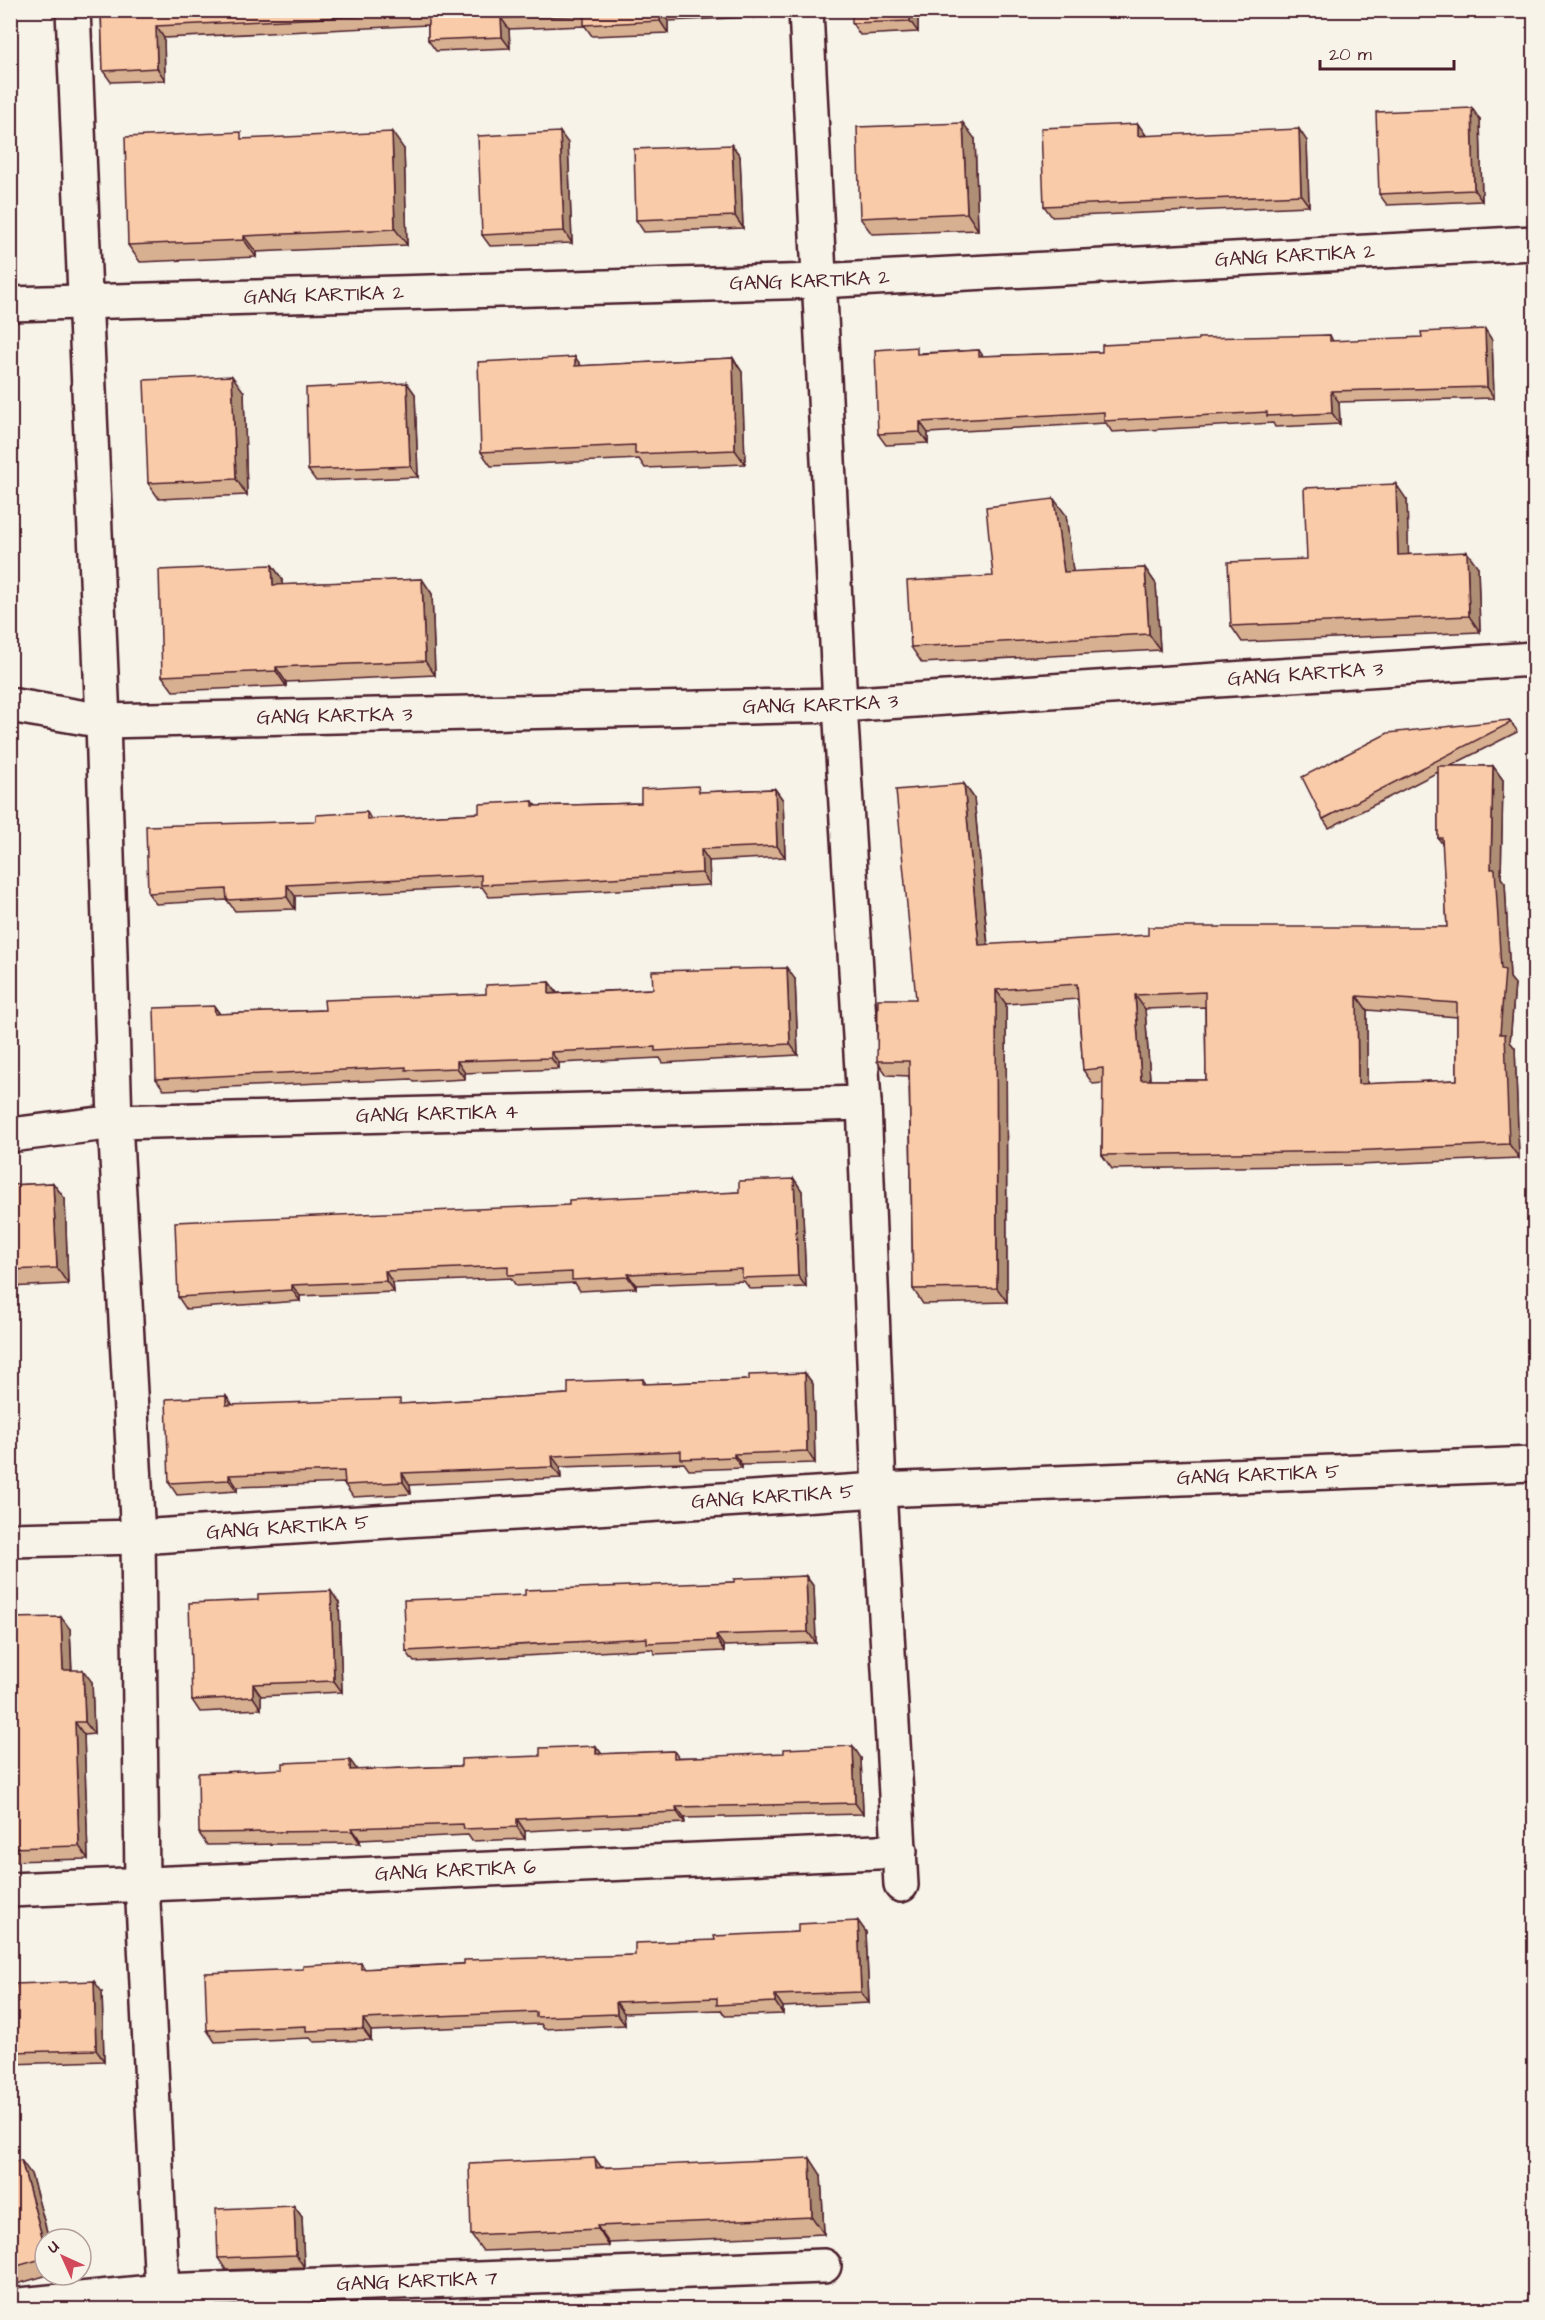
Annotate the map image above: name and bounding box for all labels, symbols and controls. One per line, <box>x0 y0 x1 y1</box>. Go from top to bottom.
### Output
scale bar <box>1320 33 1454 71</box>
text: 20 m <box>1329 42 1372 67</box>
street label: GANG KARTIKA 2 <box>1214 237 1376 274</box>
street label: GANG KARTIKA 2 <box>729 263 891 298</box>
street label: GANG KARTIKA 2 <box>243 279 405 311</box>
street label: GANG KARTKA 3 <box>1227 655 1384 693</box>
street label: GANG KARTKA 3 <box>742 687 899 721</box>
street label: GANG KARTKA 3 <box>256 700 413 732</box>
street label: GANG KARTIKA 4 <box>356 1098 519 1130</box>
street label: GANG KARTIKA 5 <box>1176 1458 1340 1492</box>
street label: GANG KARTIKA 5 <box>691 1478 855 1516</box>
street label: GANG KARTIKA 5 <box>205 1508 370 1547</box>
street label: GANG KARTIKA 6 <box>374 1853 537 1888</box>
north arrow <box>33 2227 93 2287</box>
text: U <box>42 2236 64 2258</box>
street label: GANG KARTIKA 7 <box>336 2264 498 2298</box>

